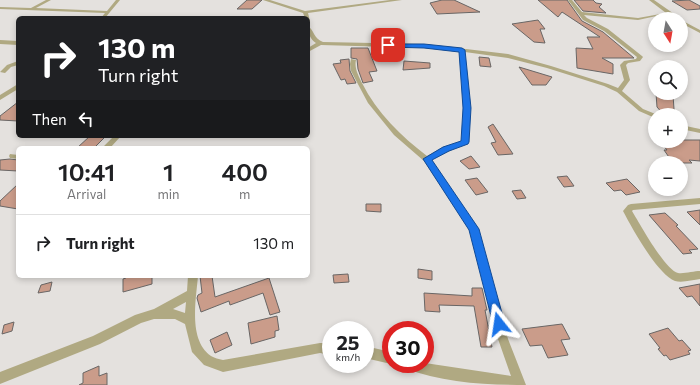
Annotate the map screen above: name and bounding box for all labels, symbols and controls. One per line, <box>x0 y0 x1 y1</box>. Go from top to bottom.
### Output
north arrow <box>648 12 688 52</box>
map controls <box>648 12 688 196</box>
pin <box>371 28 405 62</box>
text: 130 m <box>98 30 175 64</box>
icon: right <box>32 32 84 84</box>
icon: arrive <box>377 34 399 56</box>
button: search <box>648 60 688 100</box>
text: Turn right <box>98 64 178 86</box>
icon: left <box>75 108 97 130</box>
button: + <box>648 108 688 148</box>
text: Then <box>32 110 67 128</box>
button: − <box>648 156 688 196</box>
text: 10:41 <box>58 157 115 186</box>
text: 1 <box>163 157 174 186</box>
text: 400 <box>222 157 268 186</box>
text: Arrival <box>67 186 106 202</box>
text: min <box>157 186 180 202</box>
text: m <box>239 186 250 202</box>
icon: right <box>32 232 54 254</box>
text: Turn right <box>66 234 135 252</box>
text: 130 m <box>253 234 294 252</box>
position arrow <box>478 303 520 345</box>
speed limit sign: 30 <box>382 321 434 373</box>
text: 25 <box>336 330 360 354</box>
text: km/h <box>336 351 360 363</box>

